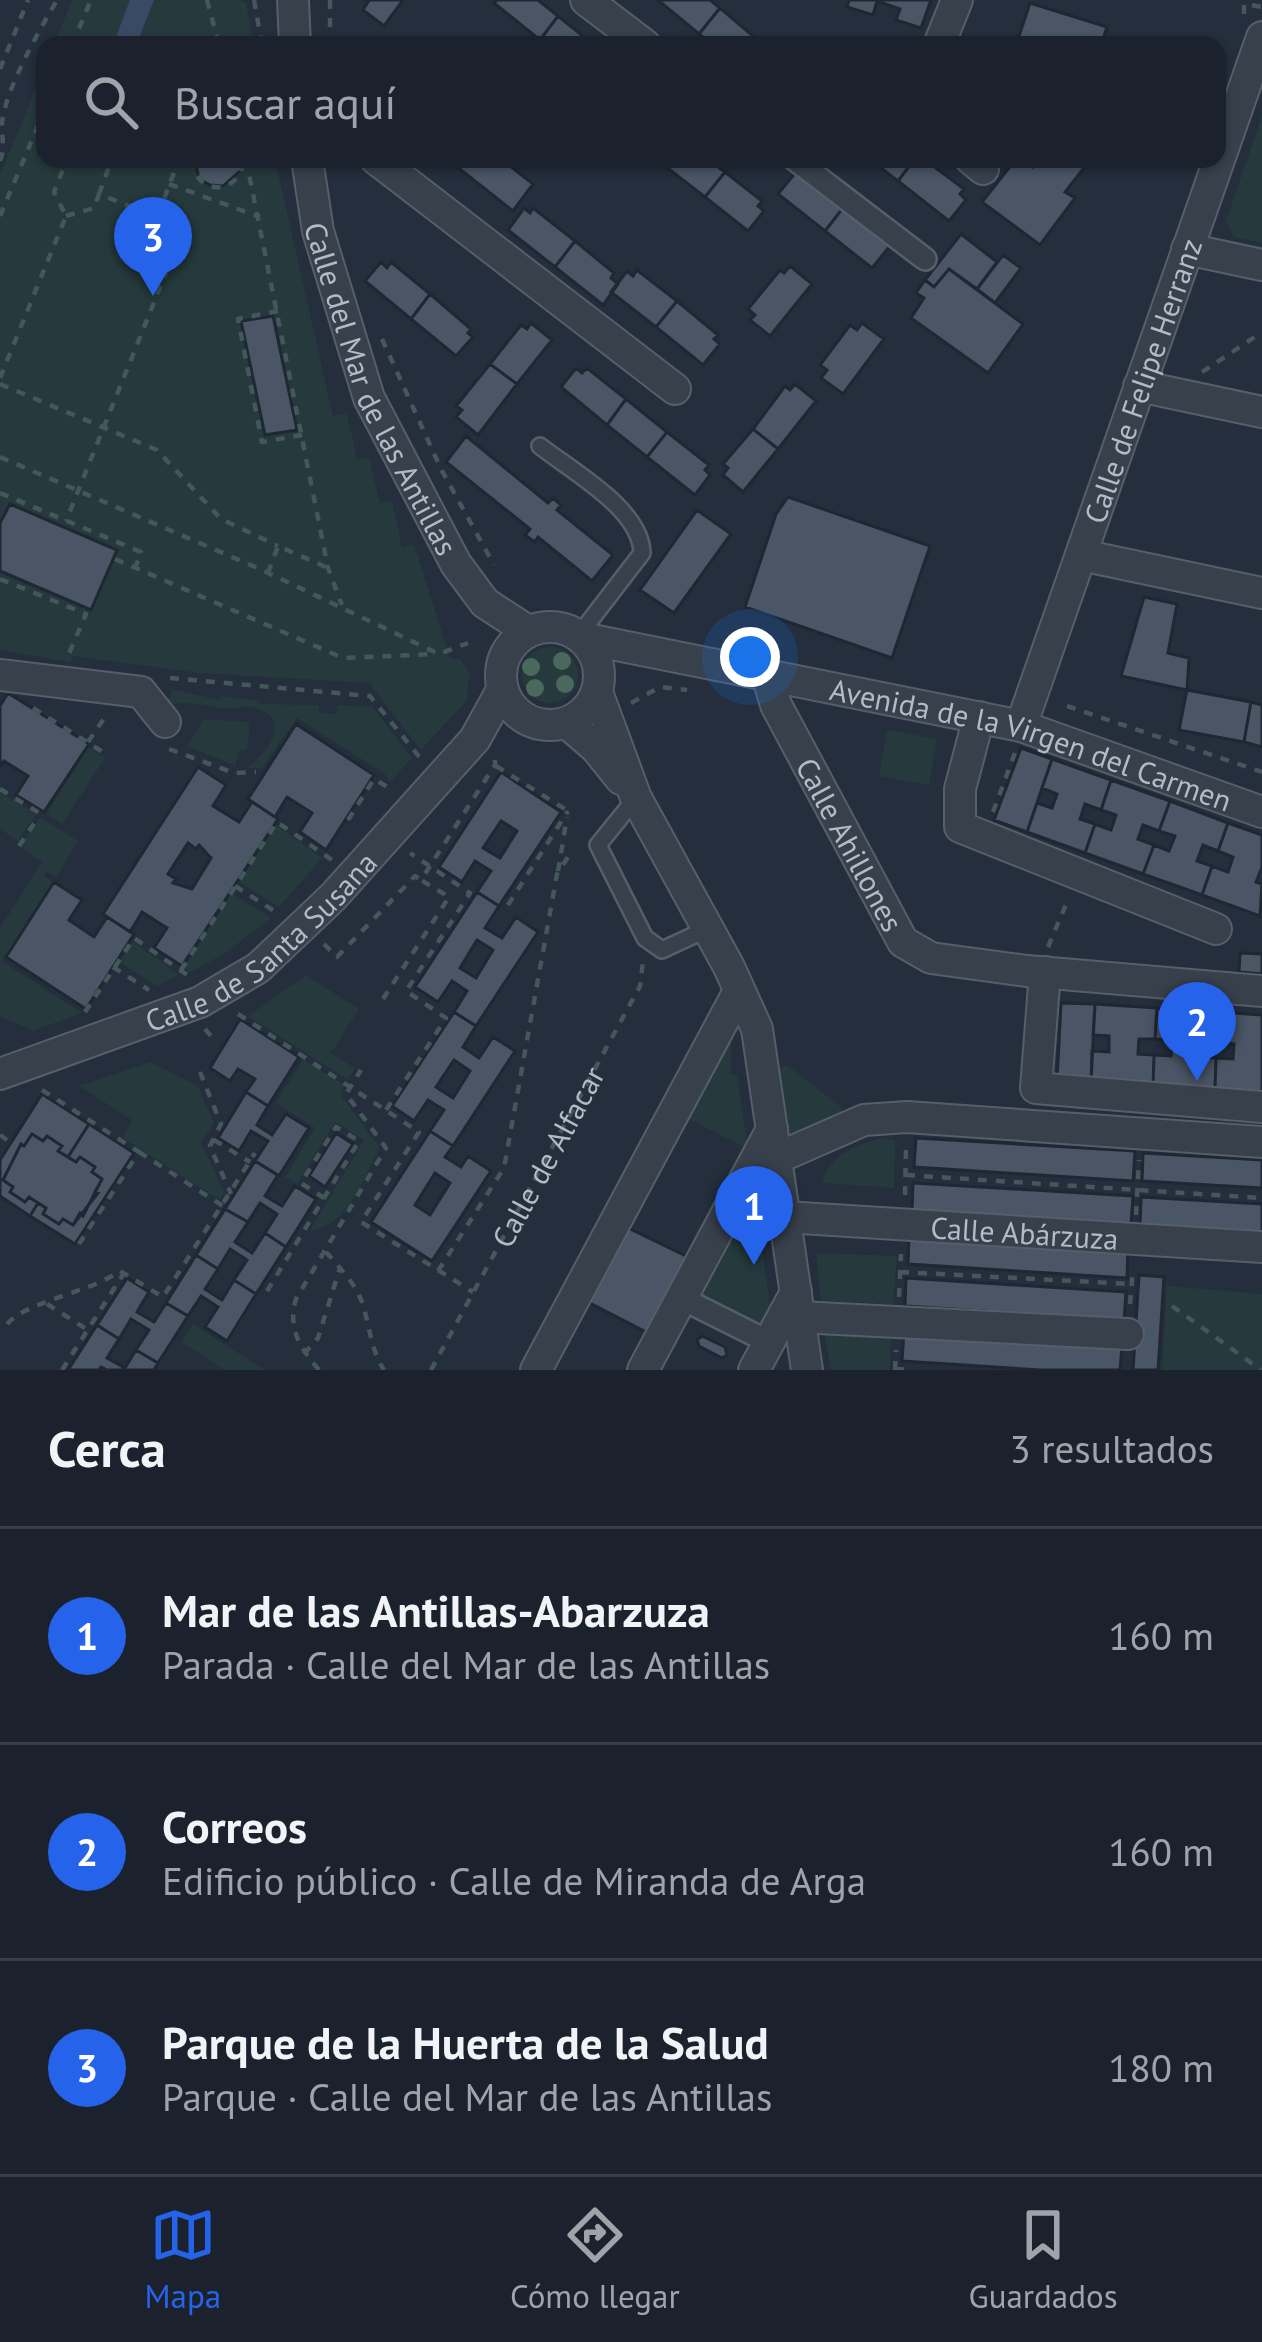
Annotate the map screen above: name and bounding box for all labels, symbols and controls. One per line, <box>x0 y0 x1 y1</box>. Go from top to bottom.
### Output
search box <box>36 36 1226 168</box>
icon: search <box>78 69 144 135</box>
text: Buscar aquí <box>174 73 396 131</box>
pin: 3 <box>114 197 192 296</box>
street label: Calle del Mar de las Antillas <box>297 220 467 561</box>
street label: Calle de Felipe Herranz <box>1074 233 1210 528</box>
your location <box>720 627 780 687</box>
street label: Avenida de la Virgen del Carmen <box>827 669 1237 819</box>
street label: Calle Ahillones <box>788 751 913 938</box>
street label: Calle de Santa Susana <box>140 843 385 1040</box>
pin: 2 <box>1158 982 1236 1081</box>
street label: Calle de Alfacar <box>482 1059 612 1254</box>
pin: 1 <box>715 1166 793 1265</box>
street label: Calle Abárzuza <box>929 1207 1120 1257</box>
text: Cerca <box>48 1415 166 1481</box>
text: 3 resultados <box>1010 1423 1214 1474</box>
text: Mar de las Antillas-Abarzuza <box>162 1581 710 1639</box>
text: 1 <box>76 1610 98 1661</box>
text: 160 m <box>1108 1610 1214 1661</box>
text: Parada · Calle del Mar de las Antillas <box>162 1639 770 1690</box>
text: Correos <box>162 1797 307 1855</box>
text: 2 <box>76 1826 98 1877</box>
text: 160 m <box>1108 1826 1214 1877</box>
text: Edificio público · Calle de Miranda de Arga <box>162 1855 866 1906</box>
text: Parque de la Huerta de la Salud <box>162 2013 769 2071</box>
text: 3 <box>76 2042 98 2093</box>
text: 180 m <box>1108 2042 1214 2093</box>
text: Parque · Calle del Mar de las Antillas <box>162 2071 772 2122</box>
tab: Mapa <box>144 2202 221 2317</box>
tab: Cómo llegar <box>510 2202 680 2317</box>
tab: Guardados <box>969 2202 1118 2317</box>

